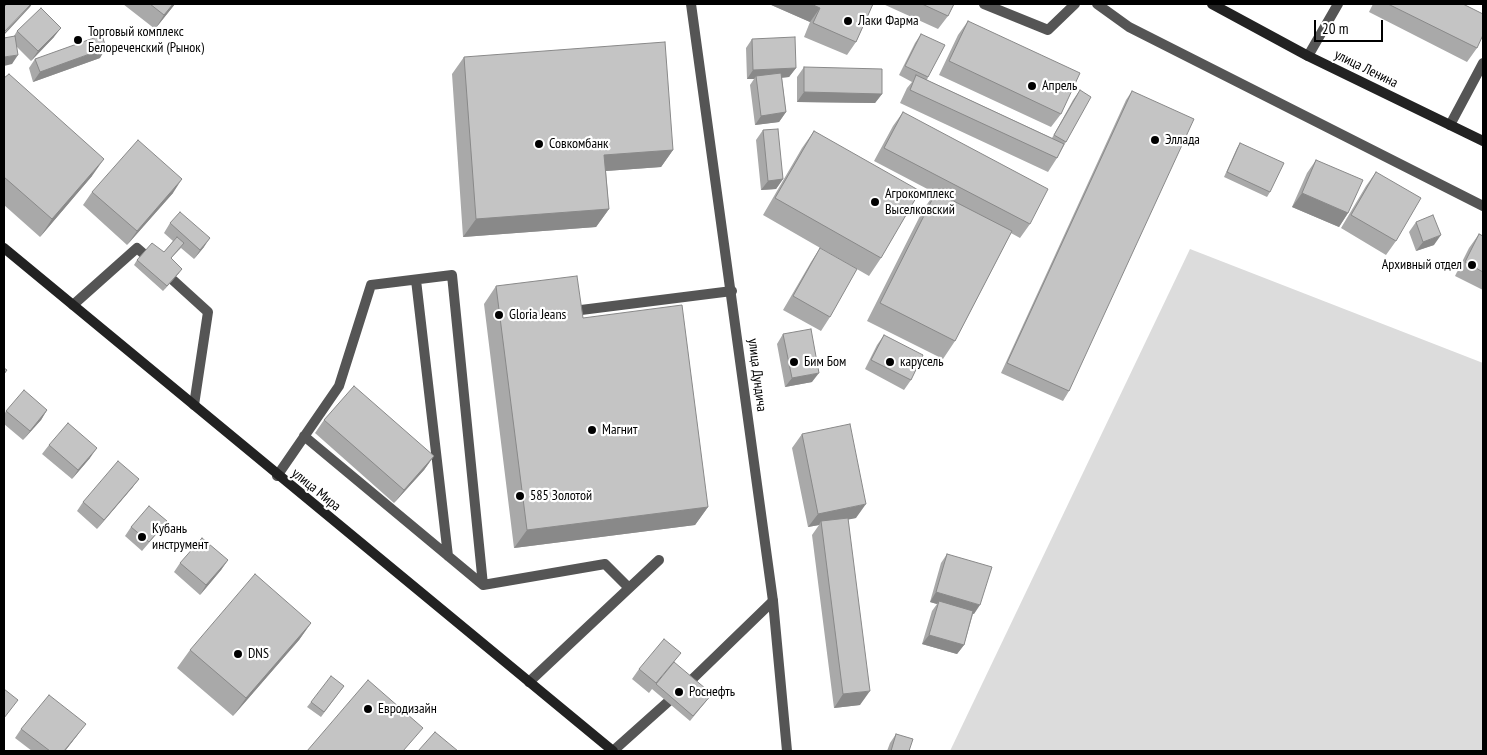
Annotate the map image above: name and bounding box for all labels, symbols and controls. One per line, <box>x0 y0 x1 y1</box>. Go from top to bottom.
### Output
scale bar <box>1317 10 1386 42</box>
place label: Лаки Фарма <box>858 13 919 29</box>
marker: Лаки Фарма <box>842 15 854 27</box>
text: 20 m <box>1322 19 1348 38</box>
place label: Торговый комплекс Белореченский (Рынок) <box>88 24 204 56</box>
marker: Торговый комплекс Белореченский (Рынок) <box>72 34 84 46</box>
street label: улица Ленина <box>1332 46 1400 92</box>
place label: Апрель <box>1042 78 1077 94</box>
marker: Апрель <box>1026 80 1038 92</box>
place label: Эллада <box>1165 132 1200 148</box>
marker: Эллада <box>1149 134 1161 146</box>
place label: Совкомбанк <box>549 136 609 152</box>
marker: Совкомбанк <box>533 138 545 150</box>
place label: Агрокомплекс Выселковский <box>885 186 955 218</box>
marker: Агрокомплекс Выселковский <box>869 196 881 208</box>
place label: Архивный отдел <box>1382 257 1462 273</box>
marker: Архивный отдел <box>1466 259 1478 271</box>
place label: Gloria Jeans <box>509 307 566 323</box>
marker: Gloria Jeans <box>493 309 505 321</box>
street label: улица Дундича <box>744 337 770 413</box>
place label: Бим Бом <box>804 354 846 370</box>
place label: карусель <box>900 354 943 370</box>
marker: Бим Бом <box>788 356 800 368</box>
marker: карусель <box>884 356 896 368</box>
place label: Магнит <box>602 422 637 438</box>
marker: Магнит <box>586 424 598 436</box>
street label: улица Мира <box>288 465 344 515</box>
place label: 585 Золотой <box>530 488 592 504</box>
marker: 585 Золотой <box>514 490 526 502</box>
place label: Кубань инструмент <box>152 521 208 554</box>
marker: Кубань инструмент <box>136 531 148 543</box>
place label: DNS <box>248 646 269 662</box>
marker: DNS <box>232 648 244 660</box>
place label: Роснефть <box>689 684 735 700</box>
marker: Роснефть <box>673 686 685 698</box>
place label: Евродизайн <box>378 701 437 717</box>
marker: Евродизайн <box>362 703 374 715</box>

